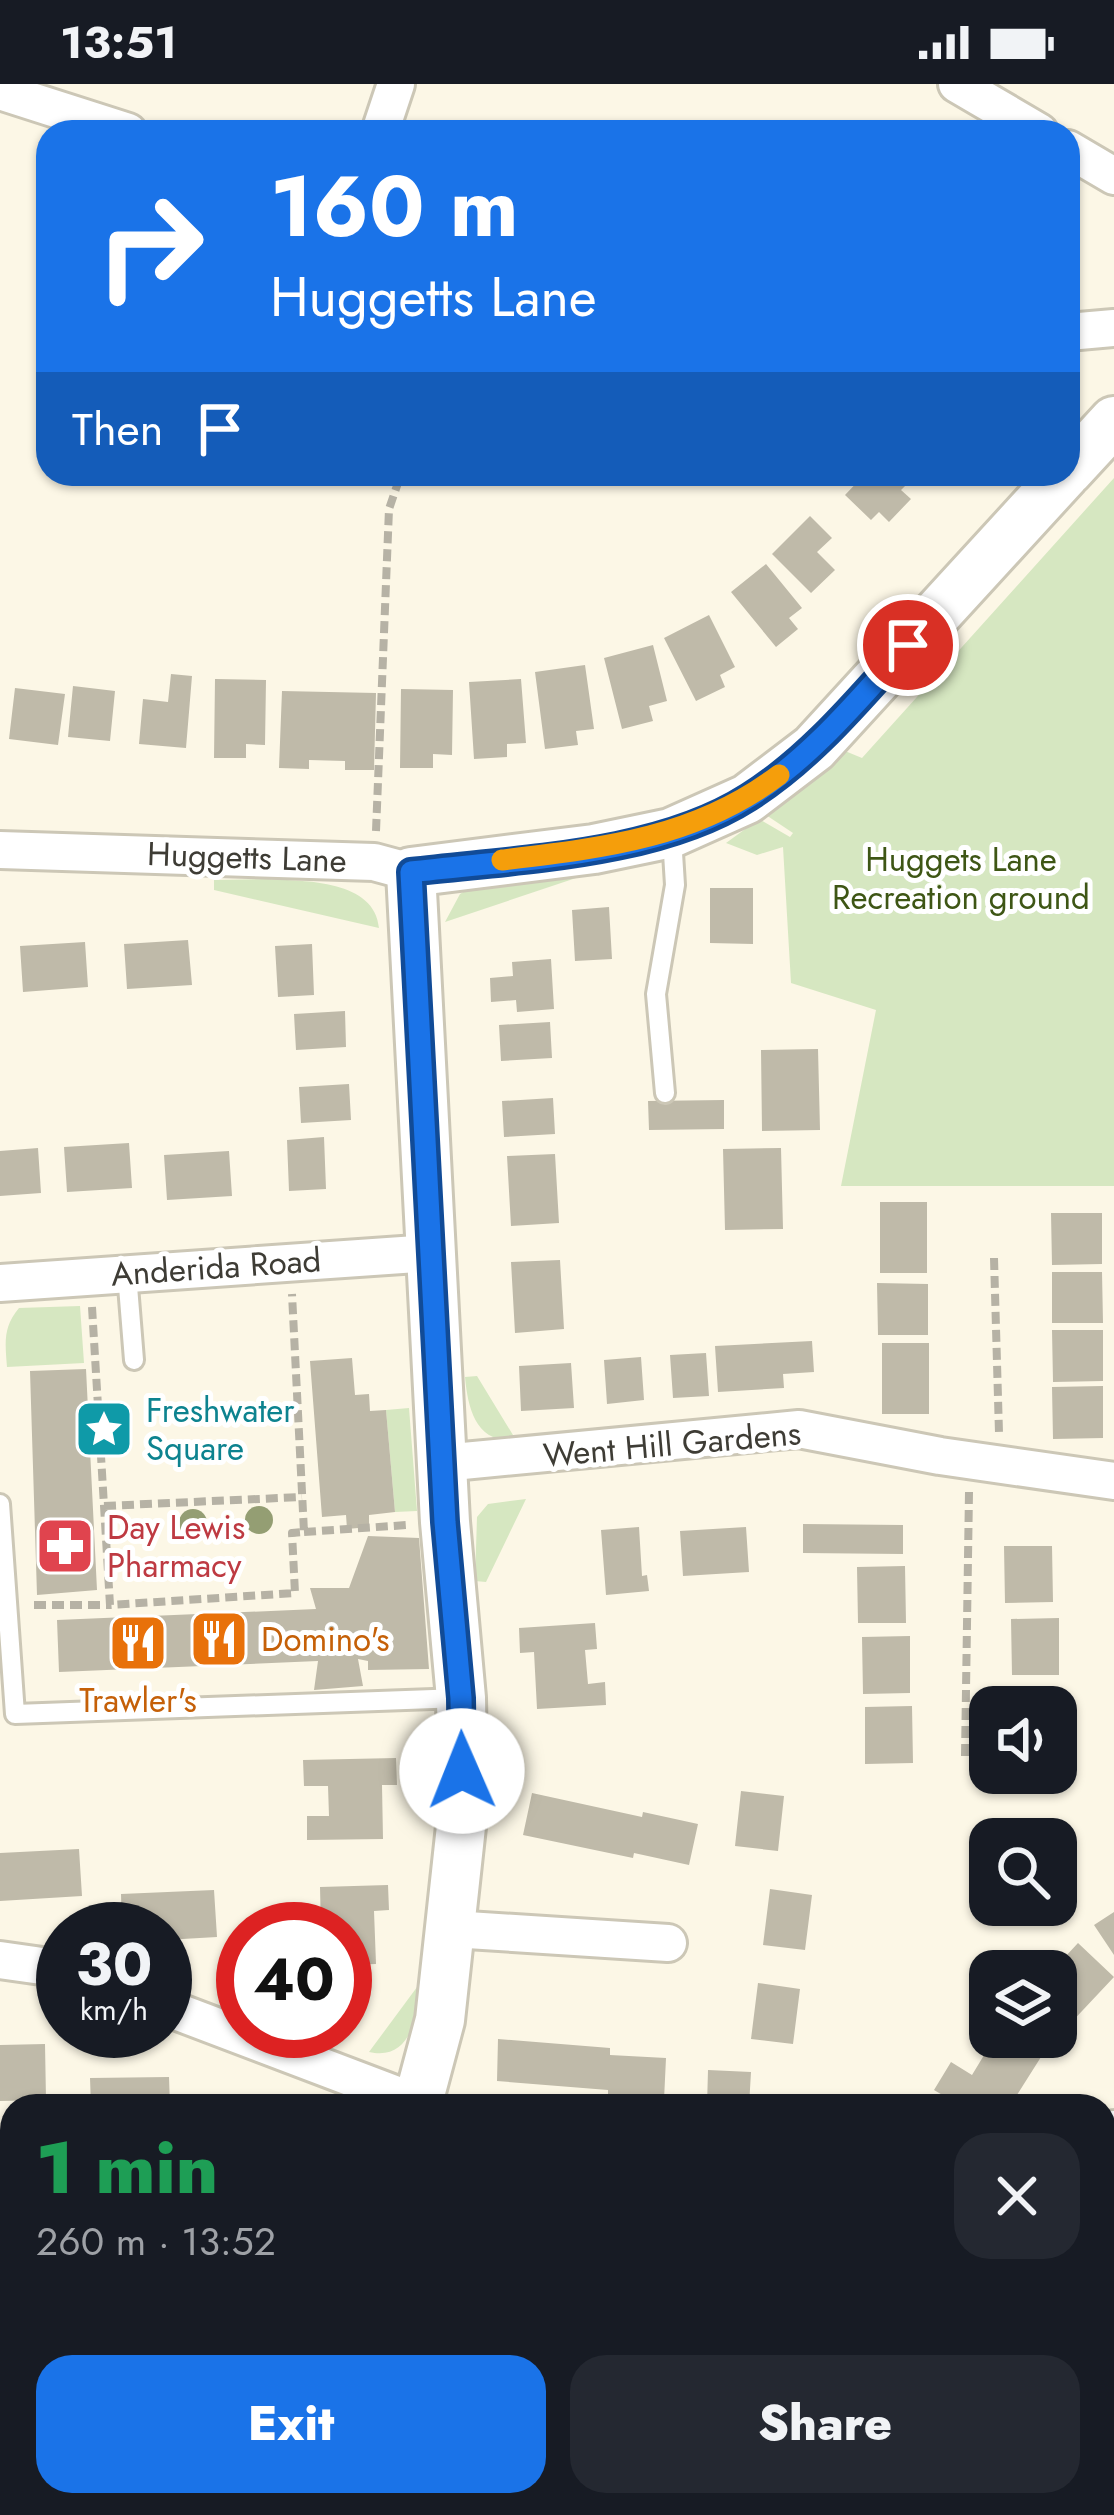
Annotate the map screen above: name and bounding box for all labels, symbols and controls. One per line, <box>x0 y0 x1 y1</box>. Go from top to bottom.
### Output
text: 13:51 <box>60 10 177 75</box>
text: 160 m <box>270 146 519 268</box>
icon: right <box>72 168 228 324</box>
text: Huggetts Lane <box>270 258 597 336</box>
icon: arrive <box>187 396 253 462</box>
text: Then <box>72 397 163 462</box>
pin <box>857 594 959 696</box>
icon: arrive <box>875 612 941 678</box>
street label: Huggetts Lane <box>146 830 348 884</box>
park label: Huggets Lane Recreation ground <box>832 836 1090 921</box>
street label: Anderida Road <box>109 1236 323 1298</box>
place label: Freshwater Square <box>146 1387 295 1472</box>
place icon: Freshwater Square <box>73 1398 135 1460</box>
street label: Went Hill Gardens <box>541 1409 803 1479</box>
place label: Day Lewis Pharmacy <box>107 1504 245 1589</box>
pharmacy icon: Day Lewis Pharmacy <box>34 1515 96 1577</box>
restaurant icon: Domino's <box>188 1608 250 1670</box>
restaurant icon: Trawler's <box>107 1612 169 1674</box>
place label: Domino's <box>261 1616 390 1663</box>
place label: Trawler's <box>79 1677 197 1724</box>
map controls <box>969 1686 1077 2058</box>
button: sound <box>969 1686 1077 1794</box>
position arrow <box>399 1708 525 1834</box>
button: search <box>969 1818 1077 1926</box>
speed limit sign: 40 <box>216 1902 372 2058</box>
text: 30 <box>76 1921 152 2008</box>
button: layers <box>969 1950 1077 2058</box>
text: km/h <box>80 1988 148 2031</box>
text: 1 min <box>36 2116 218 2220</box>
button: close <box>954 2133 1080 2259</box>
text: 260 m · 13:52 <box>36 2213 276 2270</box>
button: Exit <box>36 2355 546 2493</box>
button: Share <box>570 2355 1080 2493</box>

